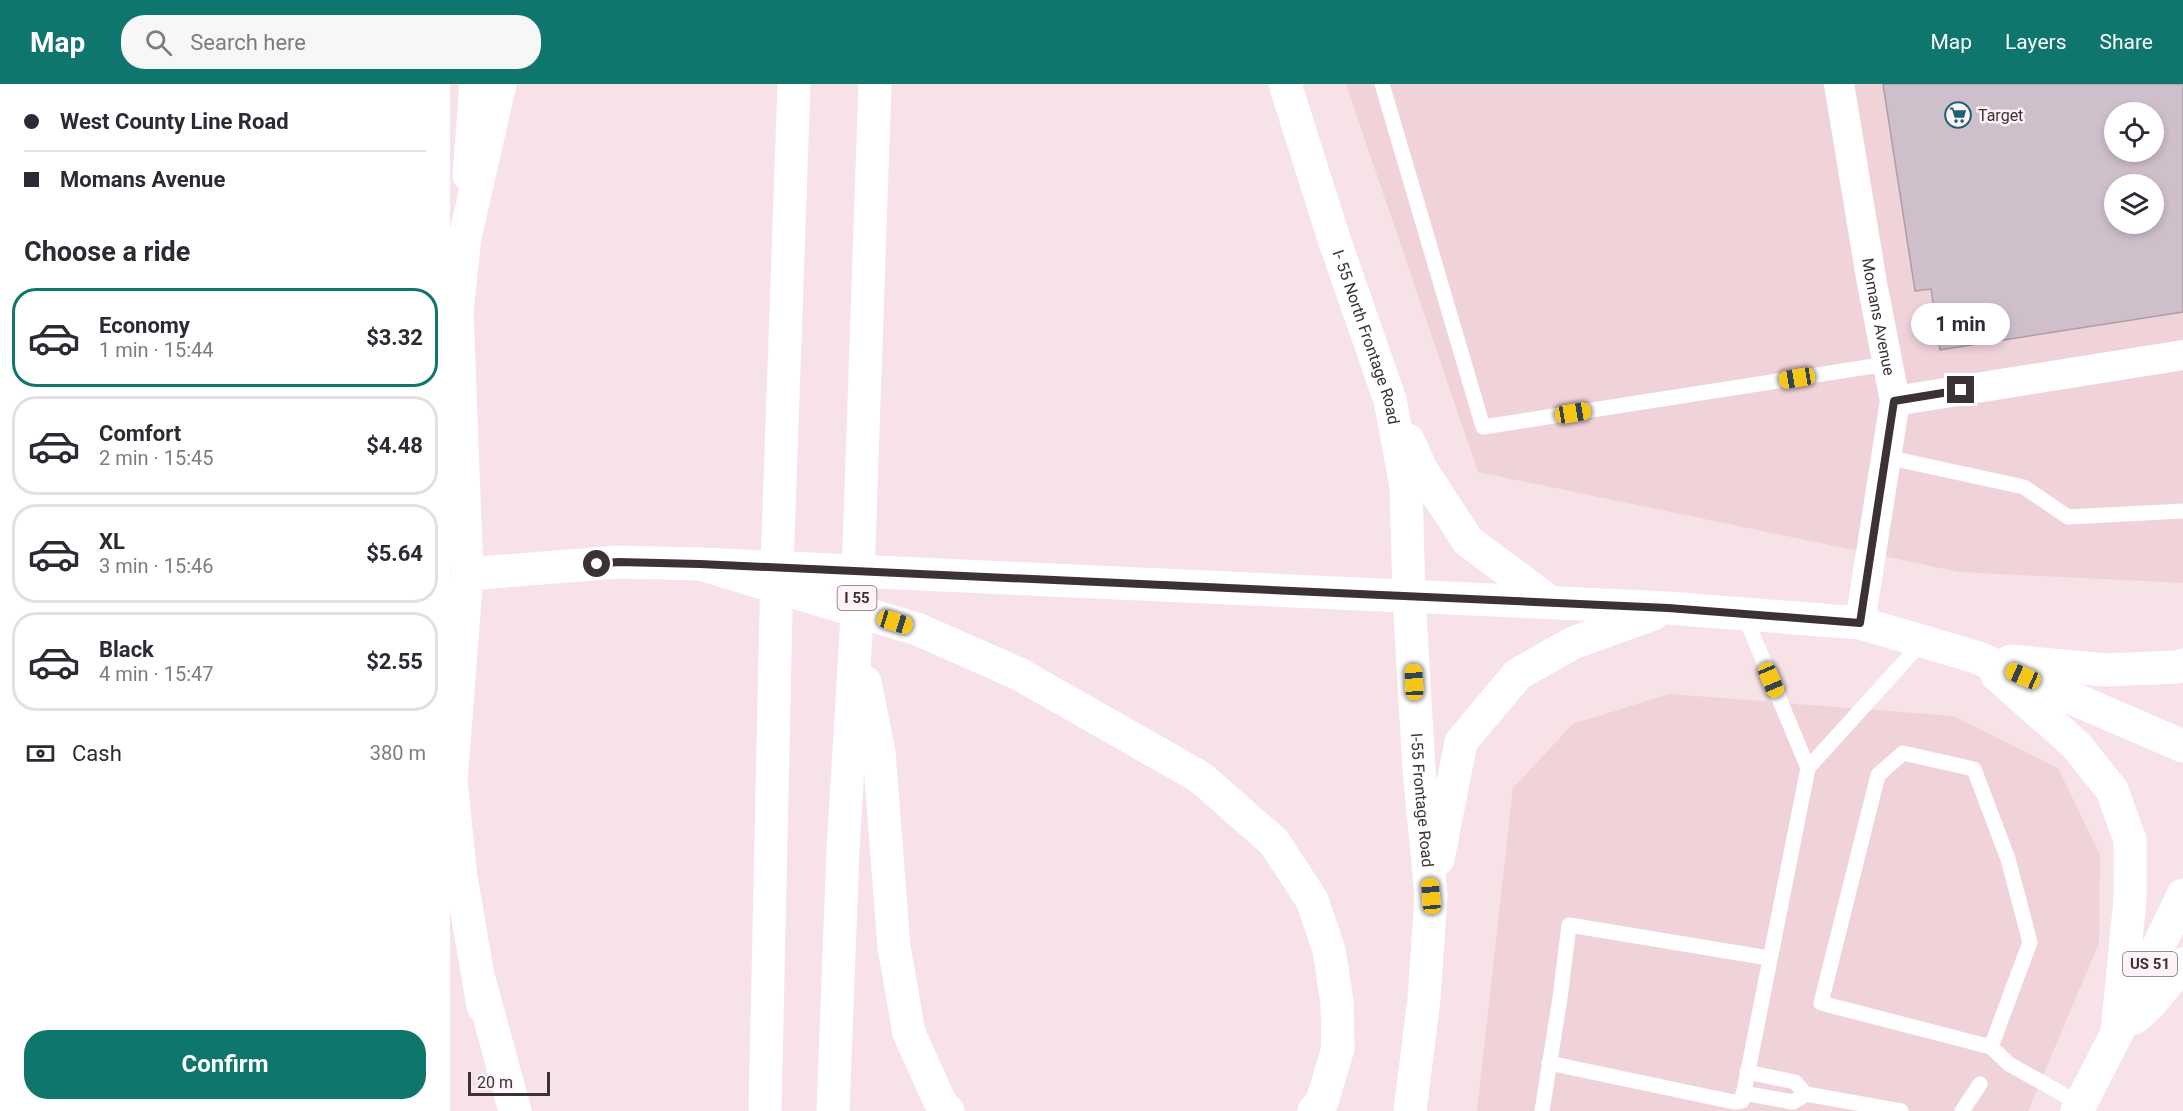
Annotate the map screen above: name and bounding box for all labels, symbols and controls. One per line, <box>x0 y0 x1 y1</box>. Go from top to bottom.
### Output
search box <box>121 15 541 69</box>
text: Map <box>30 26 85 59</box>
icon: search <box>142 26 175 59</box>
text: Search here <box>190 30 306 55</box>
text: Map <box>1930 30 1972 54</box>
text: Layers <box>2005 30 2066 54</box>
text: Share <box>2099 30 2153 54</box>
supermarket icon: Target <box>1943 100 1973 130</box>
map controls <box>2104 102 2164 234</box>
button: locate <box>2104 102 2164 162</box>
place label: Target <box>1978 106 2023 125</box>
text: West County Line Road <box>60 109 289 134</box>
text: Momans Avenue <box>60 167 225 192</box>
button: layers <box>2104 174 2164 234</box>
text: Choose a ride <box>24 236 190 268</box>
street label: I- 55 North Frontage Road <box>1328 247 1403 426</box>
street label: Momans Avenue <box>1858 257 1899 377</box>
callout: 1 min <box>1912 303 2011 345</box>
icon: car <box>27 311 81 365</box>
text: 1 min <box>1935 312 1986 336</box>
text: Economy <box>99 313 190 338</box>
text: $3.32 <box>366 325 423 350</box>
text: 1 min · 15:44 <box>99 338 214 362</box>
car <box>1778 366 1816 390</box>
route end <box>1947 376 1974 403</box>
car <box>1554 401 1592 425</box>
icon: car <box>27 419 81 473</box>
text: Comfort <box>99 421 181 446</box>
text: $4.48 <box>366 433 423 458</box>
text: 2 min · 15:45 <box>99 446 214 470</box>
icon: car <box>27 527 81 581</box>
text: XL <box>99 529 125 554</box>
text: $5.64 <box>366 541 423 566</box>
route start <box>583 550 610 577</box>
text: 3 min · 15:46 <box>99 554 214 578</box>
road number: I 55 <box>838 586 876 610</box>
car <box>875 608 915 636</box>
icon: car <box>27 635 81 689</box>
text: Black <box>99 637 154 662</box>
text: $2.55 <box>366 649 423 674</box>
car <box>1756 660 1786 700</box>
car <box>2003 660 2043 692</box>
text: 4 min · 15:47 <box>99 662 214 686</box>
car <box>1404 664 1424 700</box>
street label: I-55 Frontage Road <box>1407 732 1437 868</box>
icon: cash <box>24 737 57 770</box>
text: Cash <box>72 741 122 766</box>
text: 380 m <box>370 741 426 765</box>
car <box>1420 877 1442 915</box>
road number: US 51 <box>2123 952 2177 976</box>
button: Confirm <box>24 1030 426 1099</box>
scale bar <box>468 1069 550 1096</box>
text: 20 m <box>477 1073 513 1092</box>

